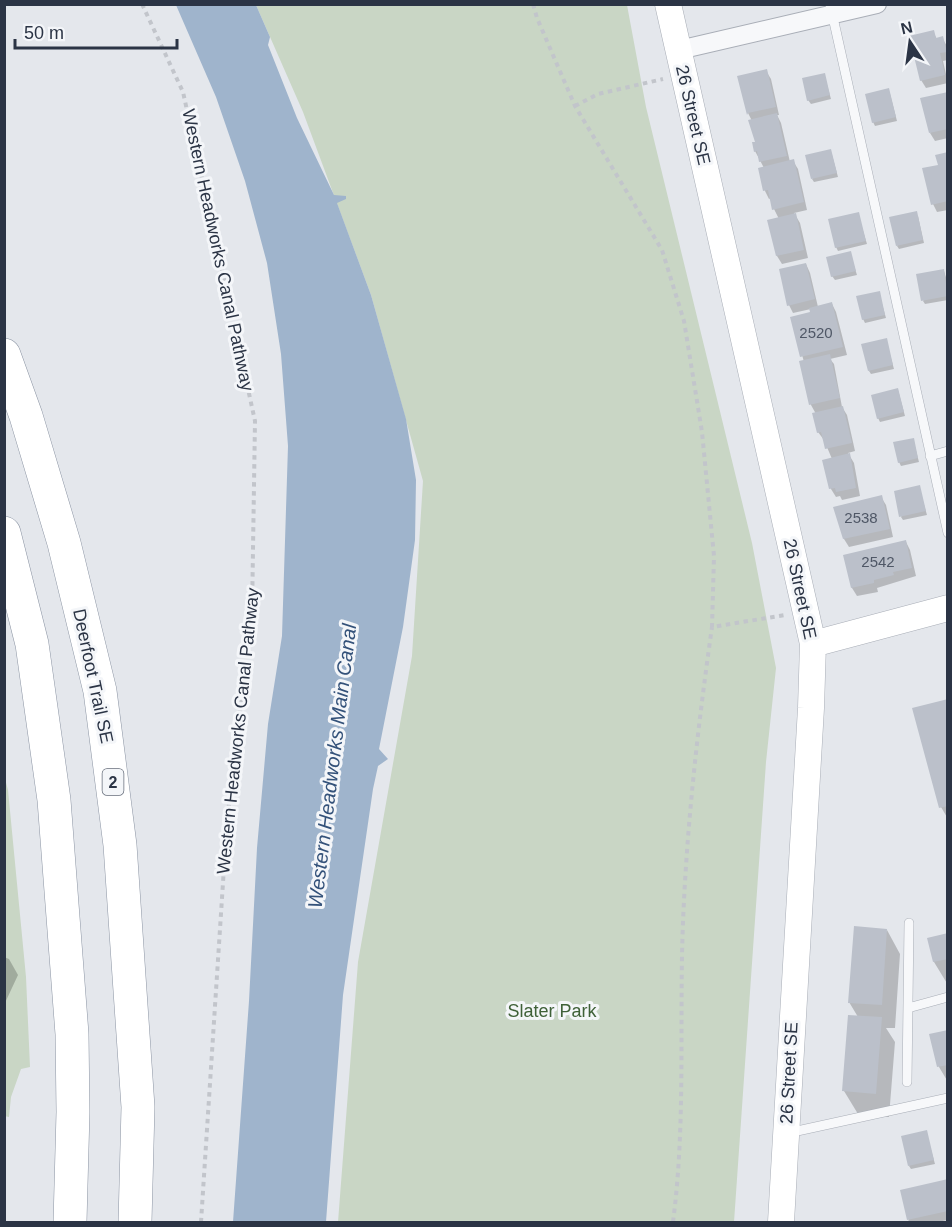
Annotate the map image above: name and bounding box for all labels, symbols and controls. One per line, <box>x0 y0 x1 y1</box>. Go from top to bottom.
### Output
scale bar <box>15 12 177 50</box>
north arrow <box>880 12 940 72</box>
text: N <box>899 18 914 37</box>
text: 50 m <box>24 23 64 43</box>
street label: 26 Street SE <box>672 63 714 167</box>
street label: Western Headworks Canal Pathway <box>178 107 258 393</box>
house number: 2520 <box>799 324 833 341</box>
house number: 2538 <box>844 509 878 526</box>
street label: 26 Street SE <box>780 537 820 641</box>
house number: 2542 <box>861 553 895 570</box>
street label: Western Headworks Canal Pathway <box>213 587 263 875</box>
street label: Deerfoot Trail SE <box>69 607 117 745</box>
water label: Western Headworks Main Canal <box>304 622 360 909</box>
road number: 2 <box>102 769 124 795</box>
park label: Slater Park <box>507 1001 598 1021</box>
street label: 26 Street SE <box>776 1022 802 1124</box>

